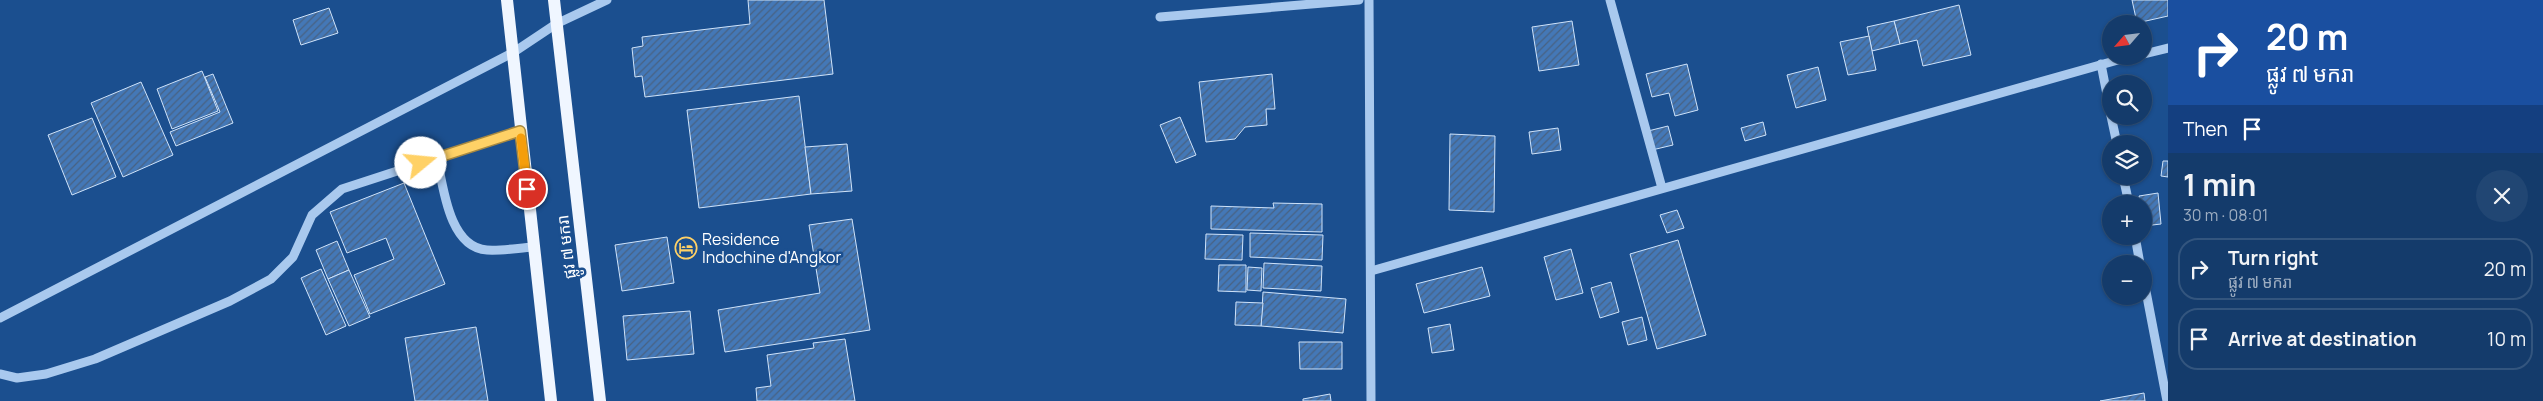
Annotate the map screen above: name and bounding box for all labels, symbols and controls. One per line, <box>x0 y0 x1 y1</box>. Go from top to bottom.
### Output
text: 20 m <box>2266 13 2348 61</box>
north arrow <box>2102 15 2152 65</box>
map controls <box>2102 15 2152 305</box>
icon: right <box>2183 20 2248 85</box>
text: ផ្លូវ ៧ មករា <box>2266 59 2355 89</box>
button: search <box>2102 75 2152 125</box>
icon: arrive <box>2238 115 2266 143</box>
text: Then <box>2183 116 2228 142</box>
button: layers <box>2102 135 2152 185</box>
position arrow <box>394 136 446 188</box>
text: 1 min <box>2183 164 2256 205</box>
pin <box>506 168 548 210</box>
button: close <box>2476 170 2528 222</box>
icon: arrive <box>513 175 541 203</box>
button: + <box>2102 195 2152 245</box>
text: 30 m · 08:01 <box>2183 204 2268 226</box>
street label: ផ្លូវ ៧ មករា <box>551 213 585 280</box>
place label: Residence Indochine d'Angkor <box>702 228 842 268</box>
hotel icon: Residence Indochine d'Angkor <box>674 236 698 260</box>
text: Turn right <box>2228 245 2318 271</box>
button: − <box>2102 255 2152 305</box>
icon: right <box>2185 255 2213 283</box>
text: 20 m <box>2484 256 2526 282</box>
text: ផ្លូវ ៧ មករា <box>2228 271 2292 293</box>
icon: arrive <box>2185 325 2213 353</box>
text: Arrive at destination <box>2228 326 2417 352</box>
text: 10 m <box>2487 326 2526 352</box>

